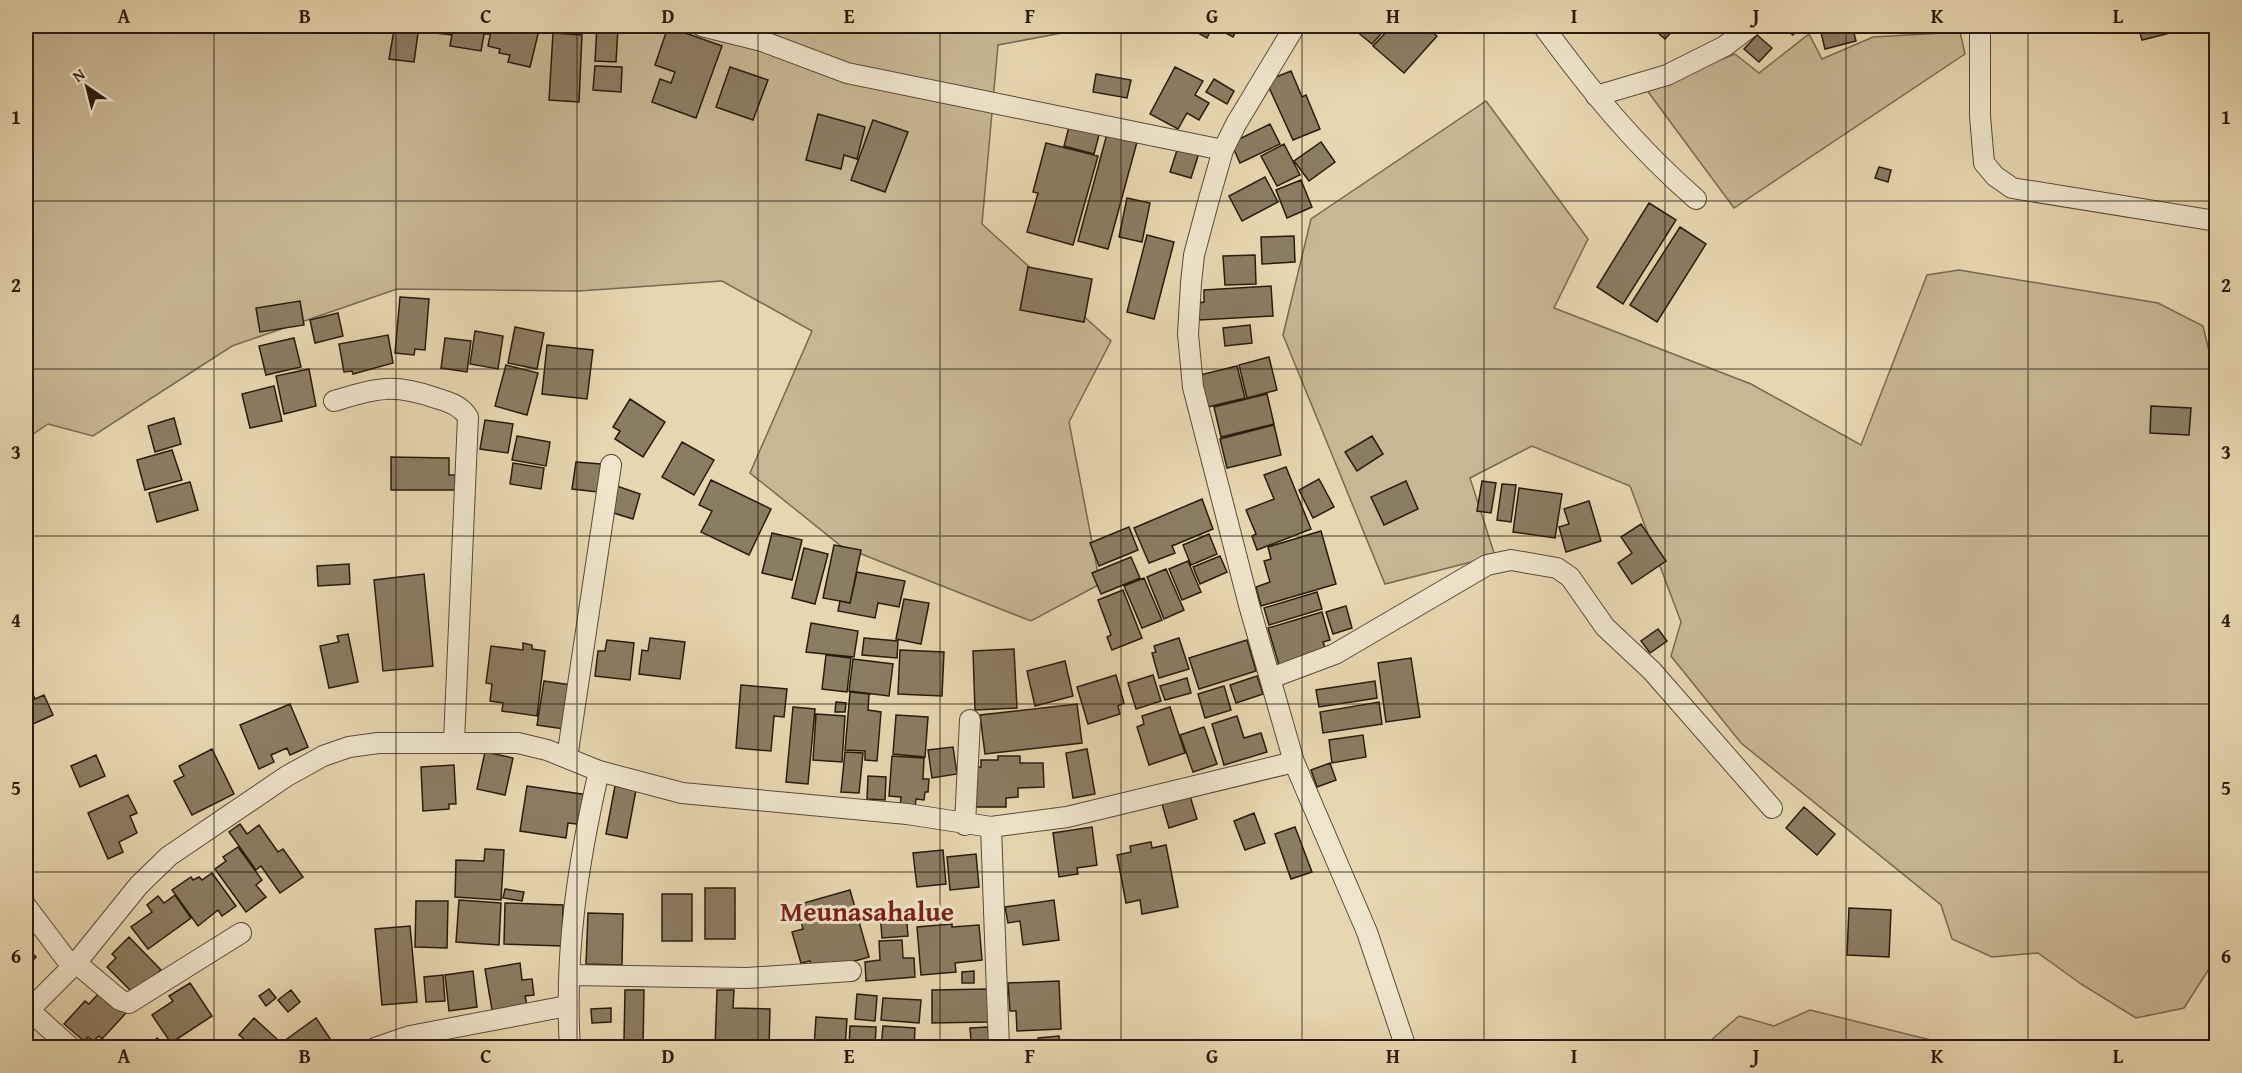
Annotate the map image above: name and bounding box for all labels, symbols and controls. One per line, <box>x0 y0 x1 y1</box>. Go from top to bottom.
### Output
text: A <box>118 1 131 30</box>
text: B <box>299 1 311 30</box>
text: C <box>480 1 492 30</box>
text: D <box>661 1 675 30</box>
text: E <box>844 1 855 30</box>
text: F <box>1025 1 1035 30</box>
text: G <box>1206 1 1218 30</box>
text: H <box>1386 1 1400 30</box>
text: I <box>1571 1 1577 30</box>
text: J <box>1750 1 1760 30</box>
text: K <box>1931 1 1944 30</box>
text: L <box>2113 1 2124 30</box>
north arrow <box>57 57 117 117</box>
text: N <box>67 62 90 88</box>
text: 1 <box>11 102 21 131</box>
text: 1 <box>2221 102 2231 131</box>
text: 2 <box>11 270 21 299</box>
text: 2 <box>2221 270 2231 299</box>
text: 3 <box>11 437 21 466</box>
text: 3 <box>2221 437 2231 466</box>
text: 4 <box>11 605 21 634</box>
text: 4 <box>2221 605 2231 634</box>
text: 5 <box>11 773 21 802</box>
text: 5 <box>2221 773 2231 802</box>
district label: Meunasahalue <box>780 891 954 931</box>
text: 6 <box>11 941 21 970</box>
text: 6 <box>2221 941 2231 970</box>
text: A <box>118 1041 131 1070</box>
text: B <box>299 1041 311 1070</box>
text: C <box>480 1041 492 1070</box>
text: D <box>661 1041 675 1070</box>
text: E <box>844 1041 855 1070</box>
text: F <box>1025 1041 1035 1070</box>
text: G <box>1206 1041 1218 1070</box>
text: H <box>1386 1041 1400 1070</box>
text: I <box>1571 1041 1577 1070</box>
text: J <box>1750 1041 1760 1070</box>
text: K <box>1931 1041 1944 1070</box>
text: L <box>2113 1041 2124 1070</box>

